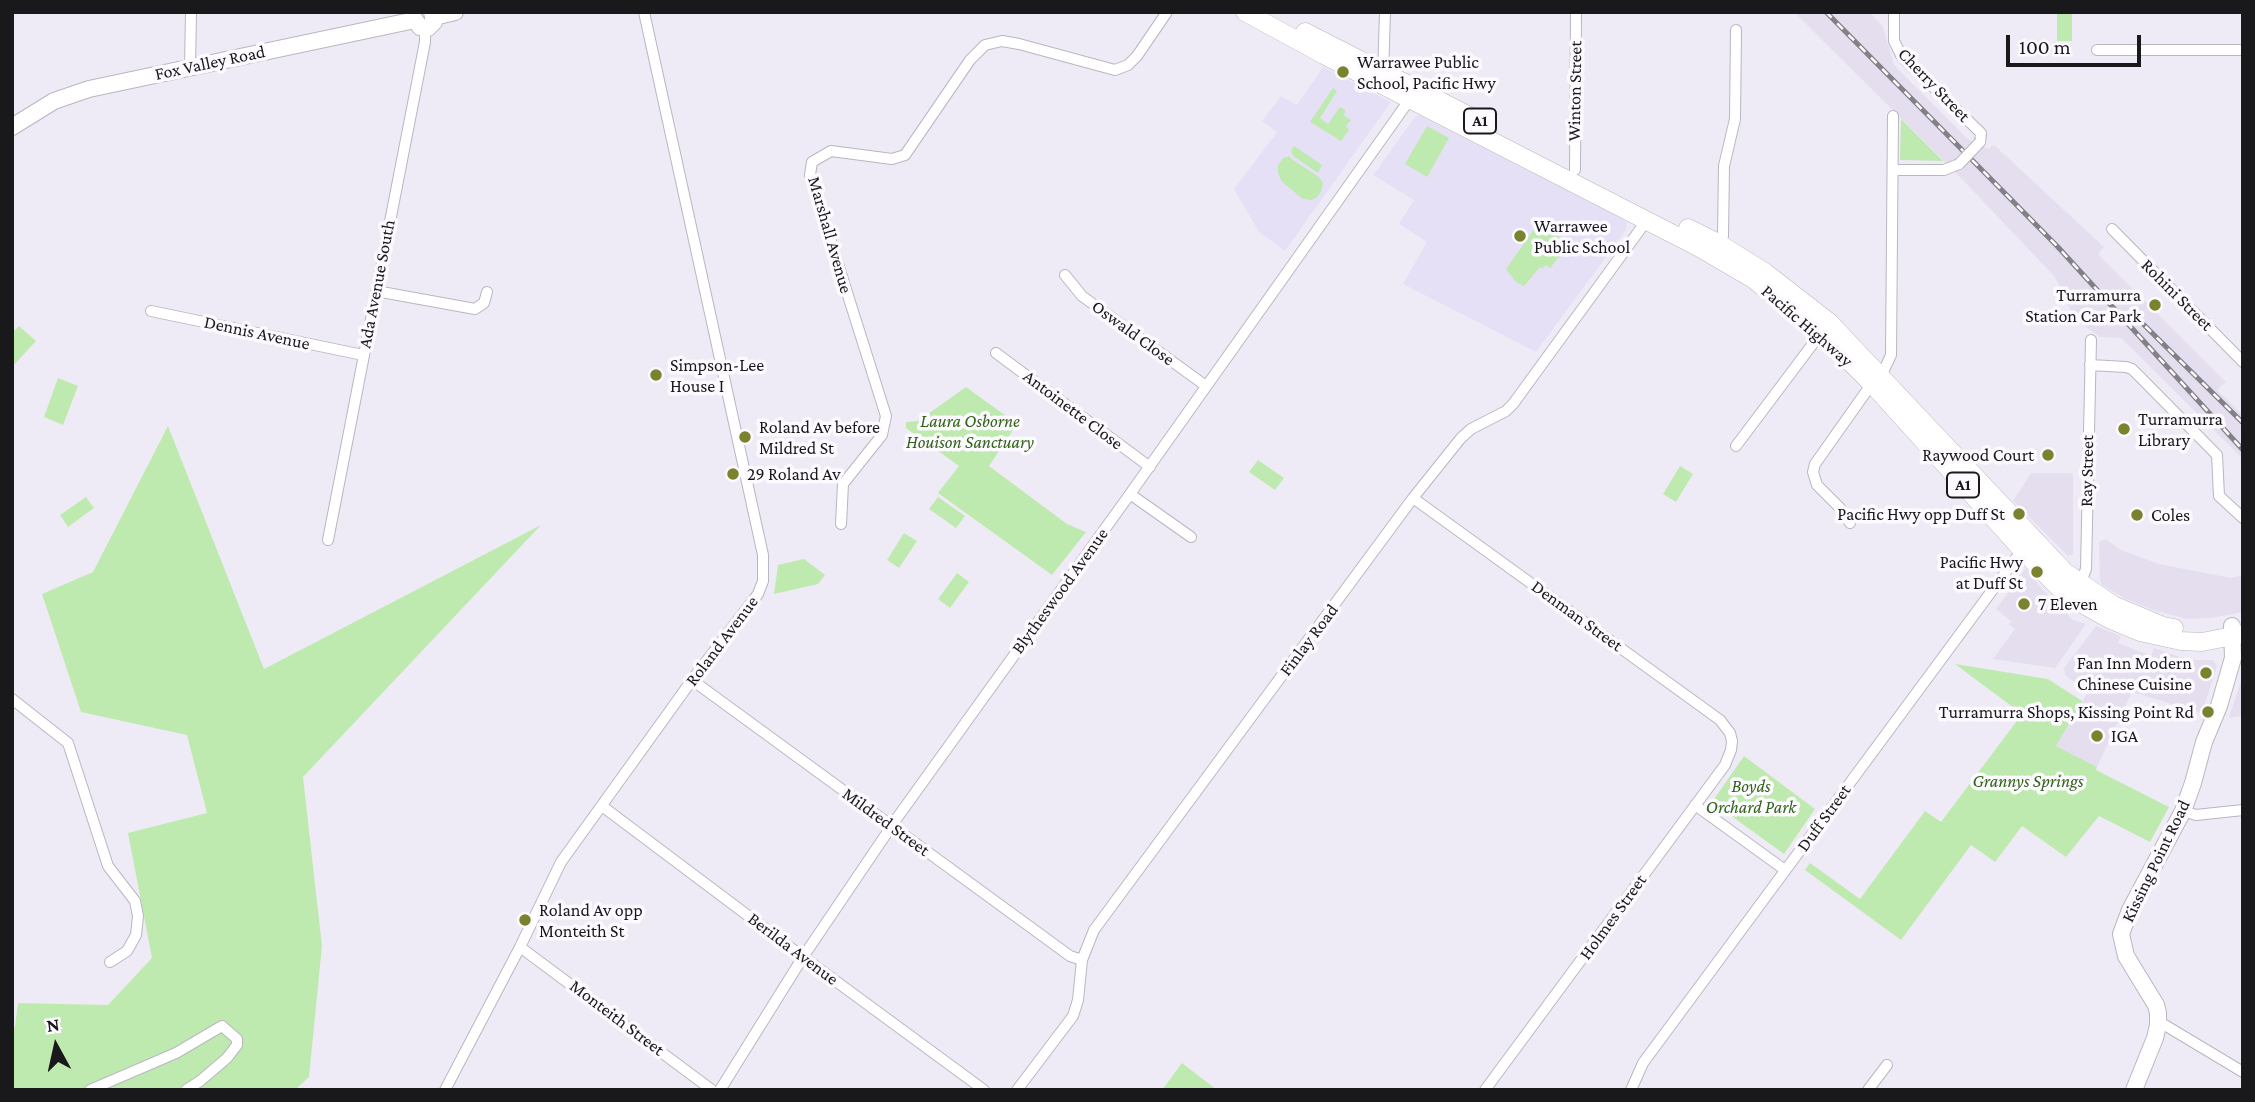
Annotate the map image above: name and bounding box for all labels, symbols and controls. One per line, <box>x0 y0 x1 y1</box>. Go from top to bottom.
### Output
scale bar <box>2010 21 2145 65</box>
text: 100 m <box>2019 35 2071 59</box>
street label: Fox Valley Road <box>153 41 267 85</box>
street label: Winton Street <box>1563 41 1587 141</box>
street label: Cherry Street <box>1893 43 1975 127</box>
place label: Warrawee Public School, Pacific Hwy <box>1357 51 1496 94</box>
marker: Warrawee Public School, Pacific Hwy <box>1335 64 1351 80</box>
road number: A1 <box>1464 108 1496 134</box>
street label: Marshall Avenue <box>803 174 857 296</box>
place label: Warrawee Public School <box>1534 215 1630 258</box>
street label: Ada Avenue South <box>354 218 400 350</box>
marker: Warrawee Public School <box>1512 228 1528 244</box>
street label: Rohini Street <box>2136 254 2218 336</box>
street label: Pacific Highway <box>1757 280 1857 372</box>
place label: Turramurra Station Car Park <box>2025 284 2141 326</box>
street label: Oswald Close <box>1087 296 1179 370</box>
marker: Turramurra Station Car Park <box>2147 297 2163 313</box>
street label: Dennis Avenue <box>202 311 312 355</box>
place label: Simpson-Lee House I <box>670 354 764 396</box>
street label: Antoinette Close <box>1019 365 1127 455</box>
marker: Simpson-Lee House I <box>648 367 664 383</box>
place label: Turramurra Library <box>2138 408 2223 450</box>
park label: Laura Osborne Houison Sanctuary <box>906 410 1034 452</box>
place label: Roland Av before Mildred St <box>759 416 880 458</box>
marker: Turramurra Library <box>2116 421 2132 437</box>
marker: Roland Av before Mildred St <box>737 429 753 445</box>
street label: Ray Street <box>2076 435 2098 507</box>
place label: Raywood Court <box>1922 444 2034 466</box>
marker: Raywood Court <box>2040 447 2056 463</box>
place label: 29 Roland Av <box>747 463 840 485</box>
marker: 29 Roland Av <box>725 466 741 482</box>
road number: A1 <box>1947 472 1979 498</box>
place label: Pacific Hwy opp Duff St <box>1837 503 2005 525</box>
place label: Coles <box>2151 504 2190 526</box>
marker: Pacific Hwy opp Duff St <box>2011 506 2027 522</box>
marker: Coles <box>2129 507 2145 523</box>
street label: Blytheswood Avenue <box>1007 524 1113 658</box>
place label: Pacific Hwy at Duff St <box>1940 551 2023 594</box>
marker: Pacific Hwy at Duff St <box>2029 564 2045 580</box>
street label: Denman Street <box>1527 576 1627 656</box>
street label: Roland Avenue <box>681 592 763 690</box>
place label: 7 Eleven <box>2038 593 2098 615</box>
marker: 7 Eleven <box>2016 596 2032 612</box>
street label: Finlay Road <box>1275 600 1343 680</box>
place label: Fan Inn Modern Chinese Cuisine <box>2077 652 2192 694</box>
marker: Fan Inn Modern Chinese Cuisine <box>2198 665 2214 681</box>
place label: Turramurra Shops, Kissing Point Rd <box>1939 701 2194 723</box>
marker: Turramurra Shops, Kissing Point Rd <box>2200 704 2216 720</box>
place label: IGA <box>2111 725 2138 747</box>
marker: IGA <box>2089 728 2105 744</box>
park label: Grannys Springs <box>1972 770 2084 792</box>
park label: Boyds Orchard Park <box>1706 775 1796 818</box>
street label: Duff Street <box>1792 780 1856 856</box>
street label: Mildred Street <box>838 783 934 861</box>
street label: Kissing Point Road <box>2117 796 2195 926</box>
street label: Holmes Street <box>1575 870 1651 964</box>
place label: Roland Av opp Monteith St <box>539 899 643 942</box>
street label: Berilda Avenue <box>743 908 843 990</box>
marker: Roland Av opp Monteith St <box>517 912 533 928</box>
street label: Monteith Street <box>565 975 669 1061</box>
north arrow <box>21 1011 91 1081</box>
text: N <box>45 1013 61 1036</box>

